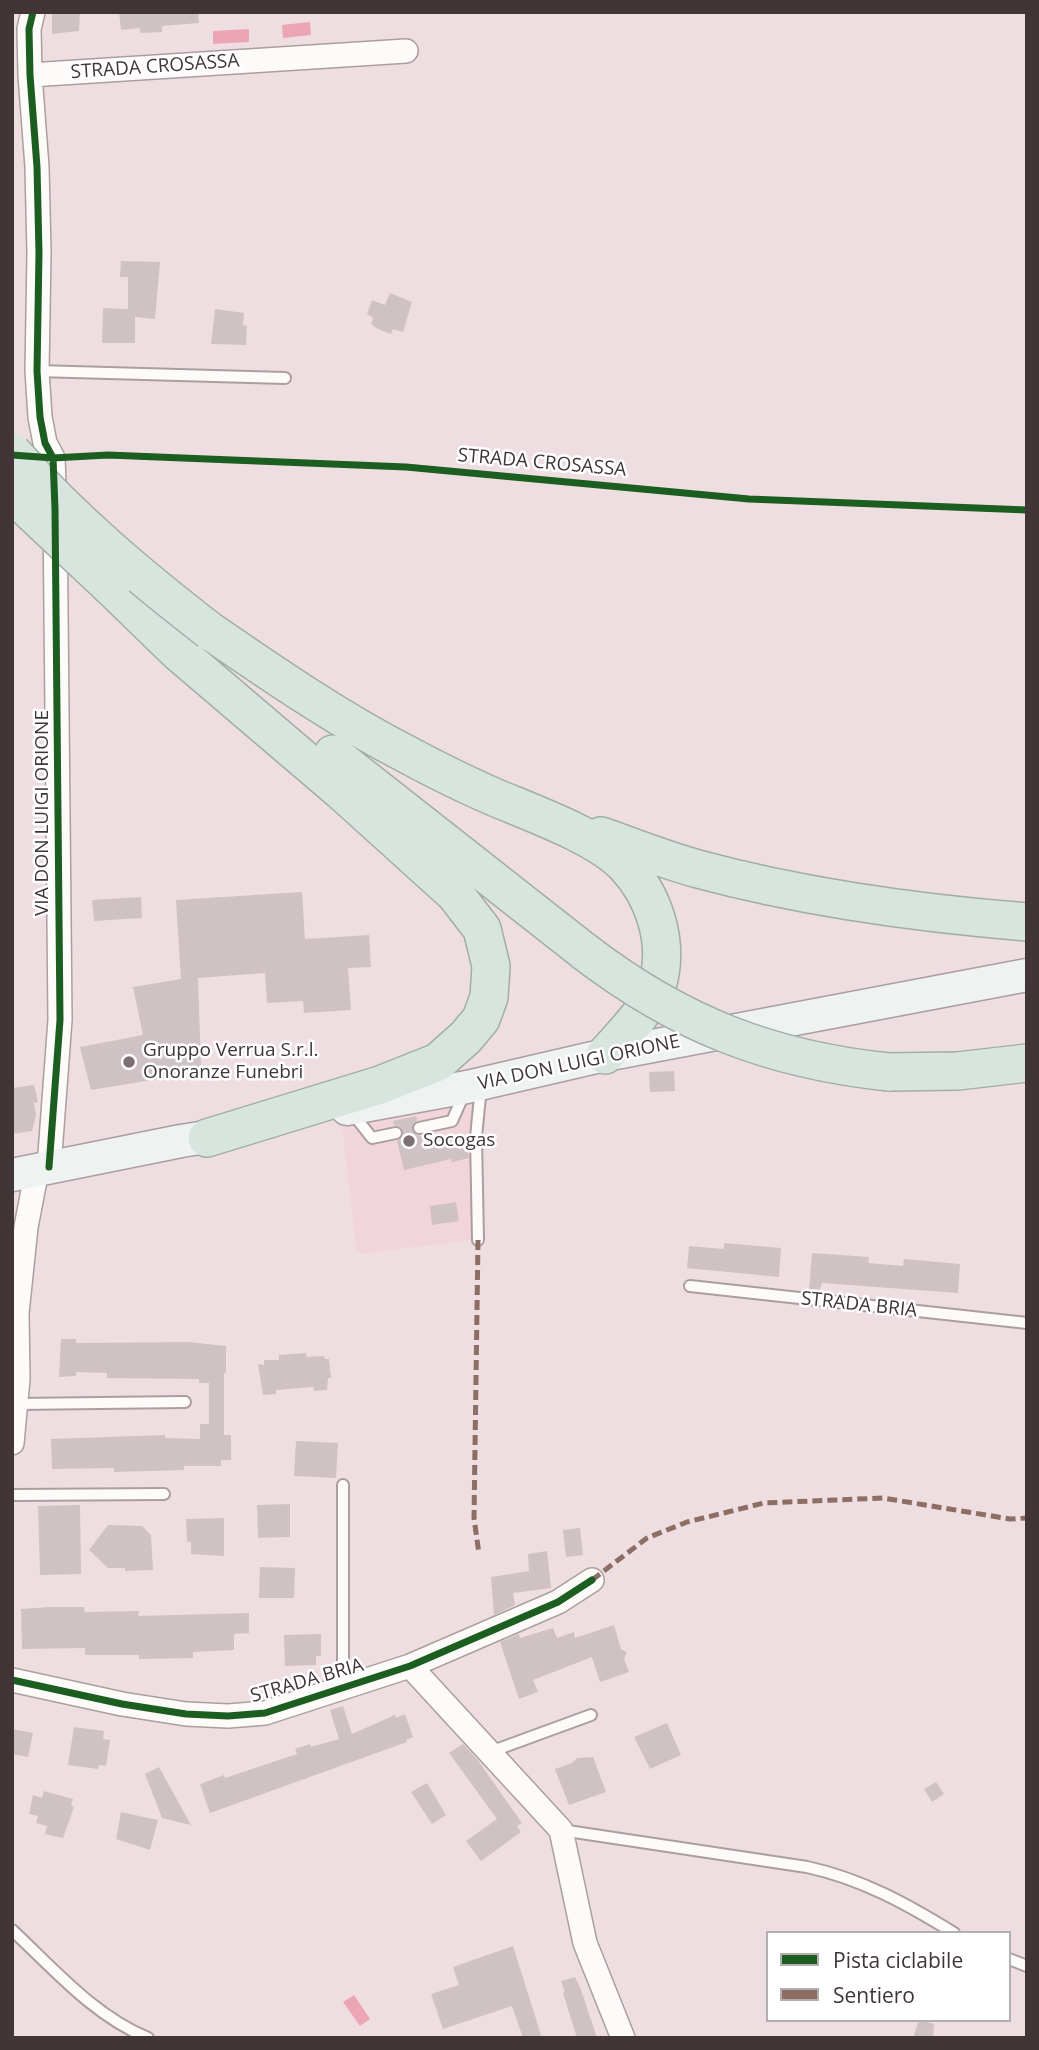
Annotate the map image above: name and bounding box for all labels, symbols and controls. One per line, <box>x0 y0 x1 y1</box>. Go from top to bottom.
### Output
street label: STRADA CROSASSA <box>70 50 240 84</box>
street label: STRADA CROSASSA <box>457 444 627 482</box>
street label: VIA DON LUIGI ORIONE <box>32 710 54 916</box>
street label: VIA DON LUIGI ORIONE <box>476 1030 682 1096</box>
place label: Gruppo Verrua S.r.l. Onoranze Funebri <box>143 1040 318 1084</box>
marker: Gruppo Verrua S.r.l. Onoranze Funebri <box>121 1054 137 1070</box>
place label: Socogas <box>423 1130 495 1152</box>
marker: Socogas <box>401 1133 417 1149</box>
street label: STRADA BRIA <box>800 1288 918 1322</box>
street label: STRADA BRIA <box>248 1654 366 1708</box>
legend <box>766 1931 1011 2022</box>
text: Pista ciclabile <box>833 1946 963 1974</box>
text: Sentiero <box>833 1981 915 2009</box>

